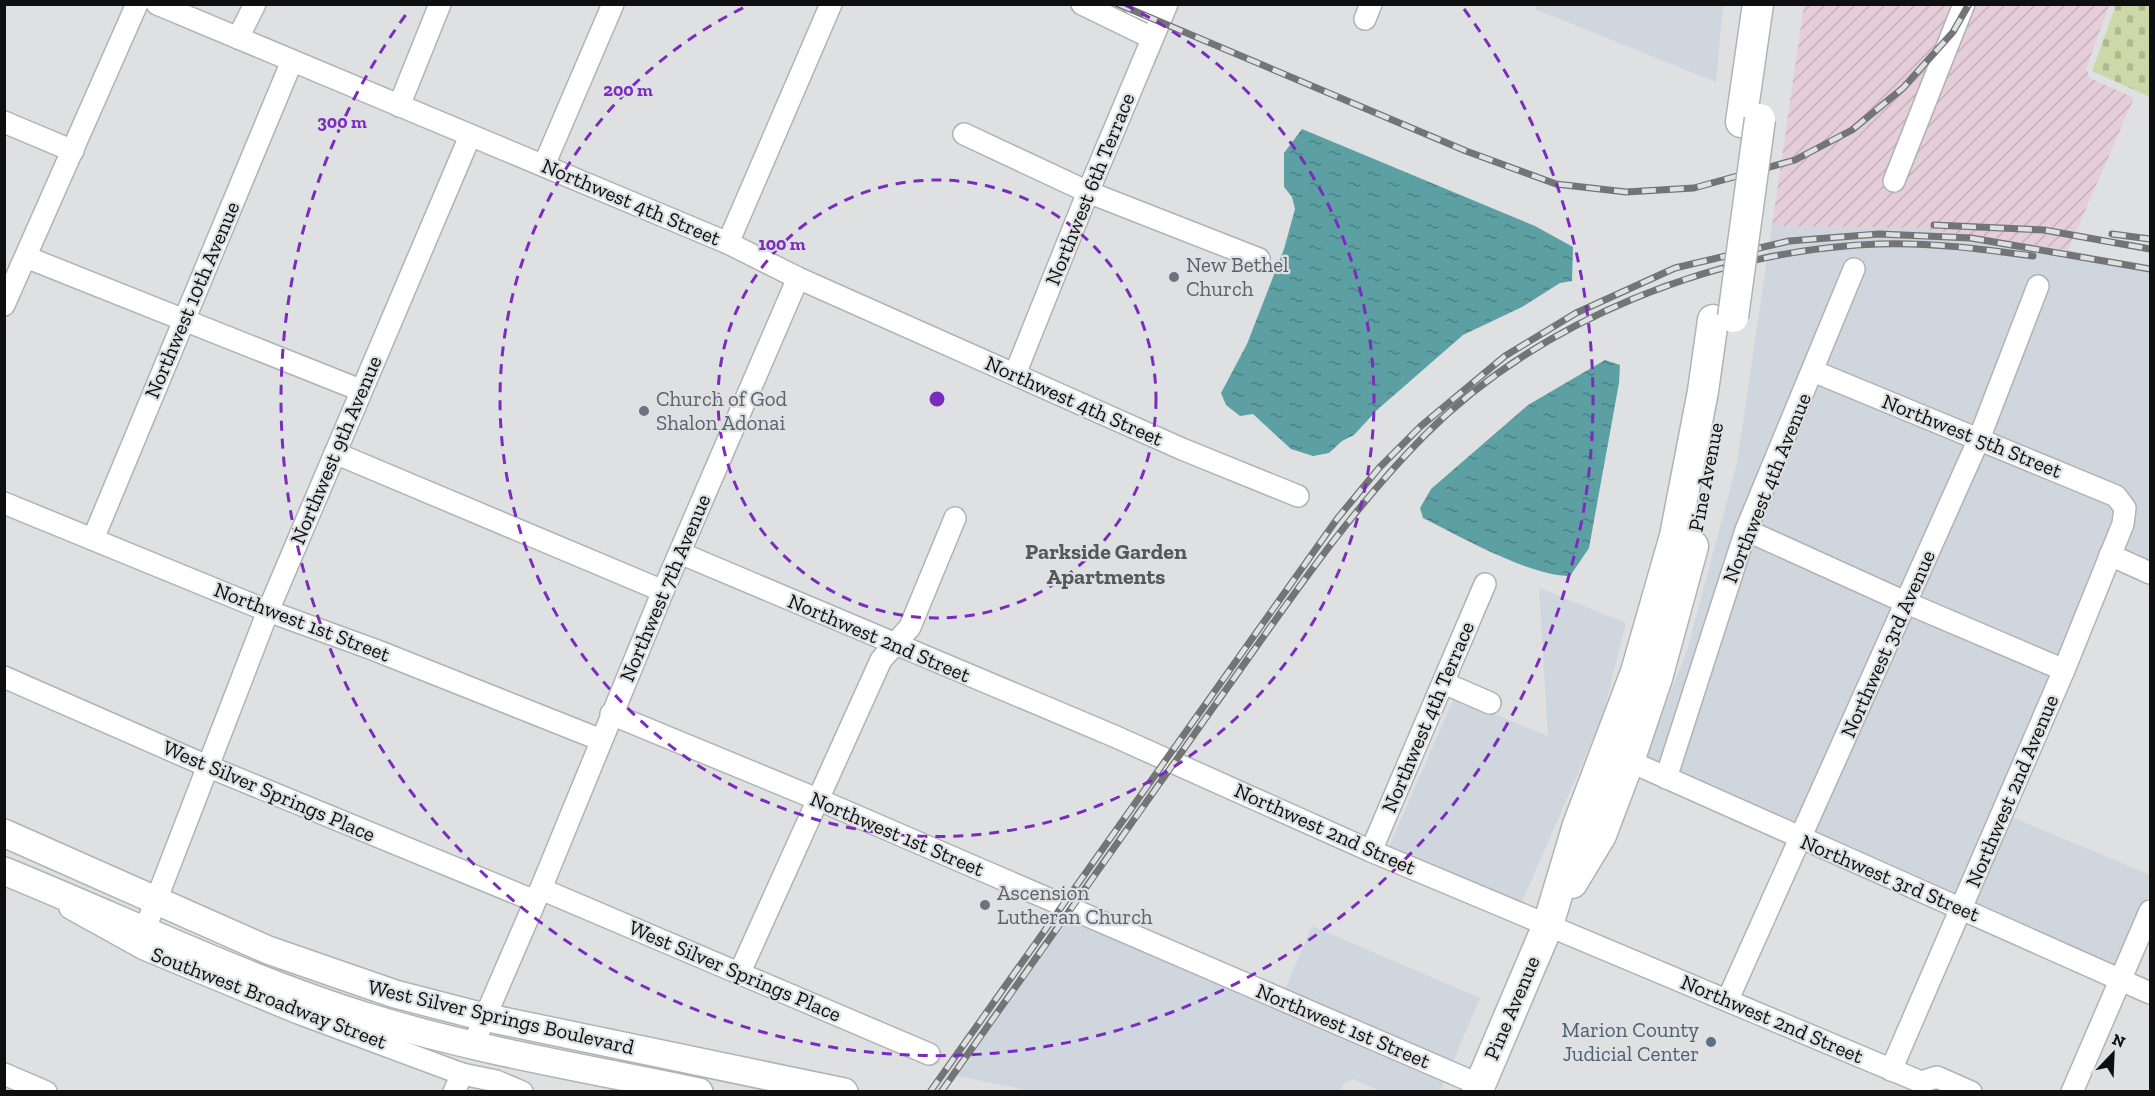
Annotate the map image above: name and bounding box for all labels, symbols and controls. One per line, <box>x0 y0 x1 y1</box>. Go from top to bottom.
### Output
text: 200 m <box>603 79 653 101</box>
street label: Northwest 6th Terrace <box>1040 89 1140 289</box>
text: 300 m <box>317 111 367 133</box>
street label: Northwest 4th Street <box>538 153 725 251</box>
street label: Northwest 10th Avenue <box>139 197 244 402</box>
text: 100 m <box>758 233 806 255</box>
place label: New Bethel Church <box>1186 252 1289 301</box>
marker: New Bethel Church <box>1167 270 1181 284</box>
street label: Northwest 4th Street <box>981 350 1167 451</box>
street label: Northwest 9th Avenue <box>284 352 387 548</box>
place label: Church of God Shalon Adonai <box>656 386 787 435</box>
street label: Northwest 5th Street <box>1879 388 2066 483</box>
centre of rings <box>927 389 947 409</box>
street label: Northwest 4th Avenue <box>1717 389 1816 586</box>
marker: Church of God Shalon Adonai <box>637 404 651 418</box>
street label: Pine Avenue <box>1683 420 1728 534</box>
street label: Northwest 7th Avenue <box>614 490 715 685</box>
district label: Parkside Garden Apartments <box>1025 538 1187 590</box>
street label: Northwest 3rd Avenue <box>1835 546 1940 741</box>
street label: Northwest 1st Street <box>211 576 394 667</box>
street label: Northwest 2nd Street <box>784 588 974 687</box>
street label: Northwest 4th Terrace <box>1376 617 1479 816</box>
street label: Northwest 2nd Avenue <box>1960 691 2063 891</box>
street label: West Silver Springs Place <box>159 734 379 847</box>
street label: Northwest 2nd Street <box>1231 777 1420 880</box>
street label: Northwest 1st Street <box>807 786 988 882</box>
street label: Northwest 3rd Street <box>1797 829 1984 927</box>
place label: Ascension Lutheran Church <box>997 880 1153 929</box>
marker: Ascension Lutheran Church <box>978 898 992 912</box>
street label: West Silver Springs Place <box>625 914 845 1027</box>
street label: Southwest Broadway Street <box>148 941 391 1054</box>
street label: Pine Avenue <box>1478 952 1545 1064</box>
street label: Northwest 2nd Street <box>1677 969 1867 1068</box>
street label: West Silver Springs Boulevard <box>366 974 637 1059</box>
street label: Northwest 1st Street <box>1253 978 1434 1074</box>
place label: Marion County Judicial Center <box>1562 1017 1699 1066</box>
north arrow <box>2083 1024 2143 1084</box>
text: N <box>2109 1030 2128 1052</box>
marker: Marion County Judicial Center <box>1704 1035 1718 1049</box>

